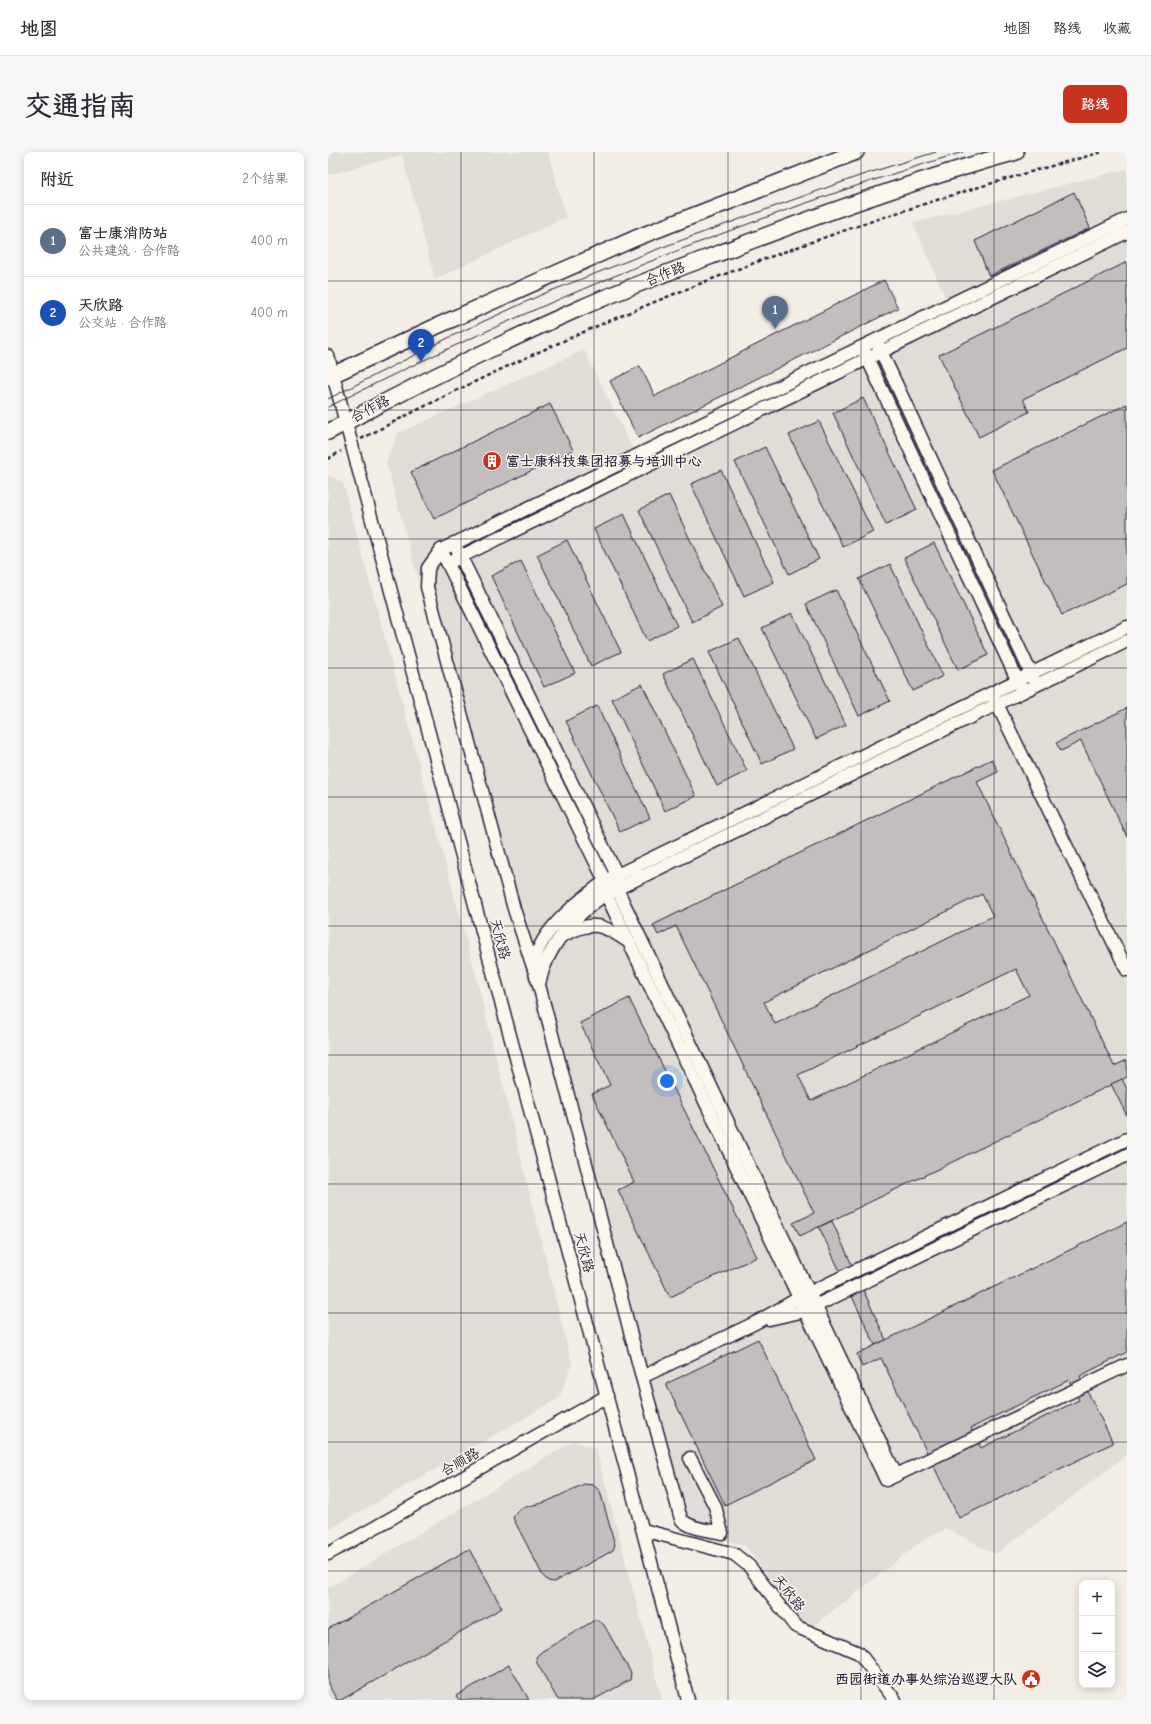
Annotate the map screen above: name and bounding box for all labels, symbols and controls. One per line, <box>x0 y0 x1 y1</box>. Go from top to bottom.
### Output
text: 地图 <box>20 18 58 40</box>
text: 地图 <box>1003 20 1031 37</box>
text: 路线 <box>1053 20 1081 37</box>
text: 收藏 <box>1103 20 1131 37</box>
button: 路线 <box>1063 85 1127 123</box>
text: 交通指南 <box>24 90 136 122</box>
text: 附近 <box>40 170 74 189</box>
text: 2个结果 <box>242 171 288 186</box>
text: 富士康消防站 <box>78 224 168 242</box>
text: 1 <box>50 233 56 248</box>
text: 400 m <box>251 233 288 248</box>
text: 公共建筑 · 合作路 <box>78 243 180 258</box>
street label: 合作路 <box>642 258 688 290</box>
text: 天欣路 <box>78 296 123 314</box>
pin: 1 <box>762 296 788 329</box>
text: 2 <box>50 305 56 320</box>
text: 400 m <box>251 305 288 320</box>
text: 公交站 · 合作路 <box>78 315 167 330</box>
pin: 2 <box>408 329 434 362</box>
street label: 合作路 <box>347 392 393 426</box>
building icon: 富士康科技集团招募与培训中心 <box>481 450 503 472</box>
place label: 富士康科技集团招募与培训中心 <box>506 453 702 470</box>
street label: 天欣路 <box>486 917 514 961</box>
your location <box>657 1071 677 1091</box>
street label: 天欣路 <box>570 1230 598 1274</box>
street label: 合顺路 <box>438 1444 482 1480</box>
street label: 天欣路 <box>769 1571 809 1615</box>
map controls <box>1079 1580 1115 1688</box>
button: + <box>1079 1580 1115 1616</box>
button: − <box>1079 1616 1115 1652</box>
button: layers <box>1079 1652 1115 1688</box>
public building icon: 西园街道办事处综治巡逻大队 <box>1020 1668 1042 1690</box>
place label: 西园街道办事处综治巡逻大队 <box>835 1671 1017 1688</box>

